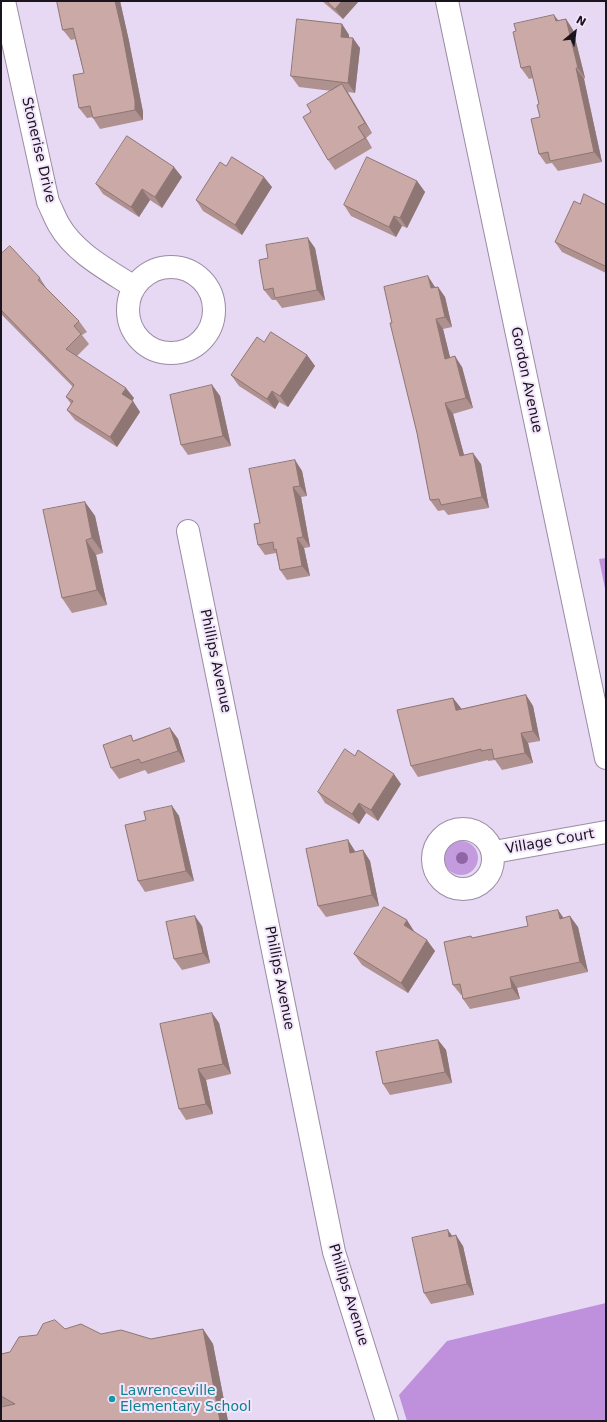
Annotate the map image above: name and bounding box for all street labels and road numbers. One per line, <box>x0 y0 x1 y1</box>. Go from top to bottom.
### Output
street label: Stonerise Drive <box>18 96 58 204</box>
street label: Gordon Avenue <box>507 326 545 434</box>
street label: Phillips Avenue <box>196 608 234 714</box>
street label: Village Court <box>504 826 596 858</box>
street label: Phillips Avenue <box>261 925 297 1031</box>
street label: Phillips Avenue <box>325 1242 371 1348</box>

